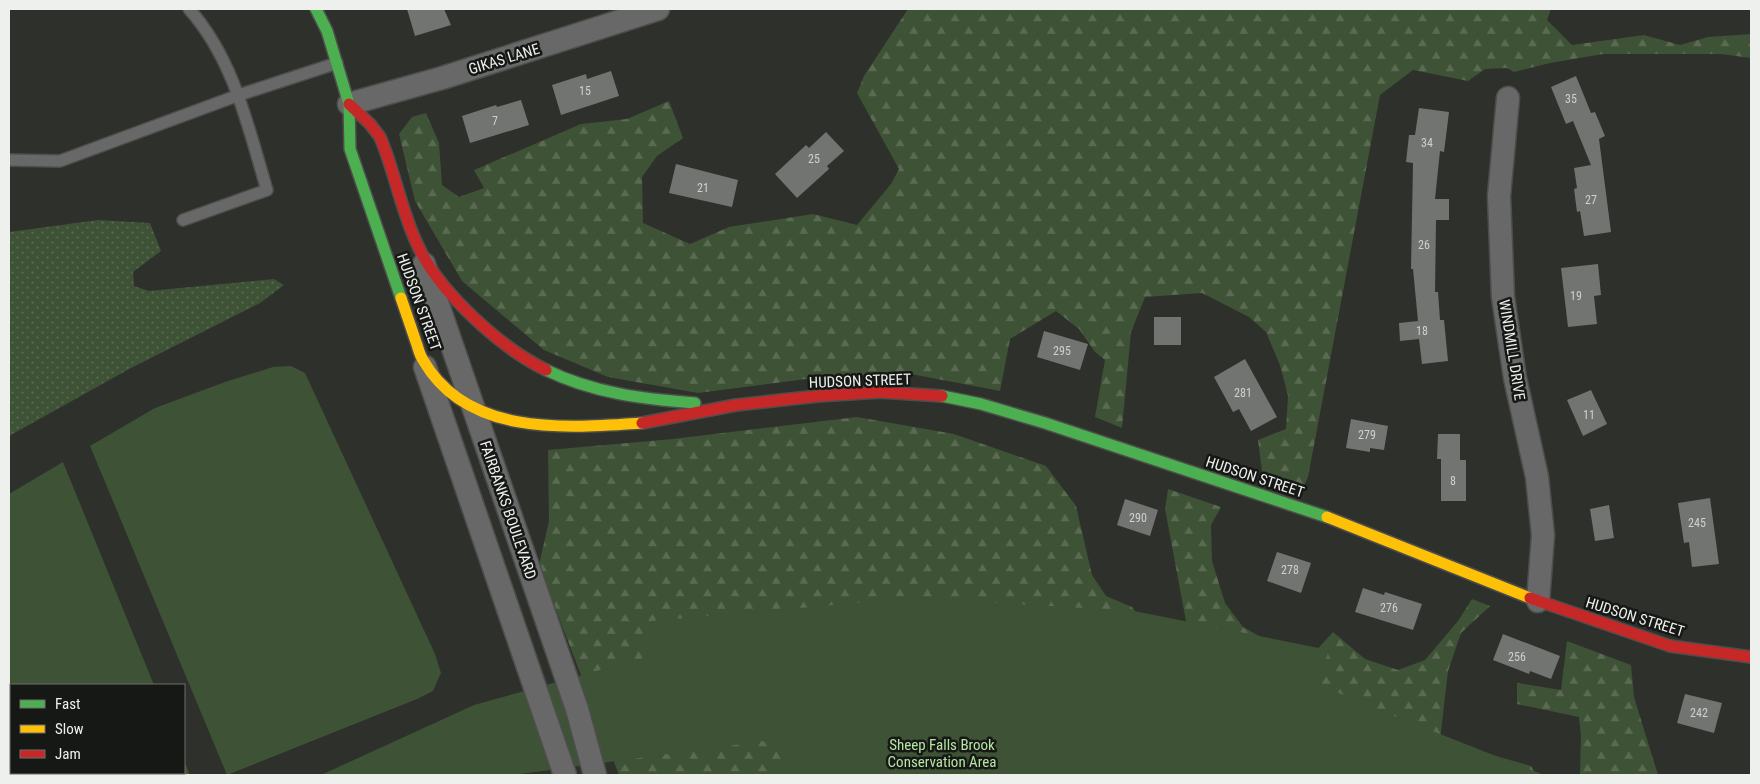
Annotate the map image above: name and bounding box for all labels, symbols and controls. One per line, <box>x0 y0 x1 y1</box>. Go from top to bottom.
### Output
street label: GIKAS LANE <box>466 40 542 78</box>
house number: 15 <box>579 84 591 98</box>
house number: 35 <box>1565 92 1577 106</box>
house number: 7 <box>492 114 498 128</box>
house number: 34 <box>1421 136 1433 150</box>
house number: 25 <box>808 152 820 166</box>
house number: 21 <box>697 181 709 195</box>
house number: 27 <box>1585 193 1597 207</box>
house number: 26 <box>1418 238 1430 252</box>
street label: HUDSON STREET <box>393 251 445 353</box>
house number: 19 <box>1570 289 1582 303</box>
street label: WINDMILL DRIVE <box>1495 298 1529 402</box>
house number: 18 <box>1416 324 1428 338</box>
house number: 295 <box>1053 344 1071 358</box>
street label: HUDSON STREET <box>809 370 912 392</box>
house number: 281 <box>1234 386 1252 400</box>
house number: 11 <box>1583 408 1595 422</box>
house number: 279 <box>1358 428 1376 442</box>
street label: FAIRBANKS BOULEVARD <box>476 438 540 582</box>
street label: HUDSON STREET <box>1204 453 1307 501</box>
house number: 8 <box>1450 474 1456 488</box>
house number: 290 <box>1129 511 1147 525</box>
house number: 245 <box>1688 516 1706 530</box>
house number: 278 <box>1281 563 1299 577</box>
street label: HUDSON STREET <box>1583 593 1687 641</box>
house number: 276 <box>1380 601 1398 615</box>
house number: 256 <box>1508 650 1526 664</box>
legend <box>10 684 185 774</box>
text: Fast <box>55 695 80 713</box>
house number: 242 <box>1690 706 1708 720</box>
text: Slow <box>55 720 84 738</box>
park label: Sheep Falls Brook Conservation Area <box>888 736 996 771</box>
text: Jam <box>55 745 81 763</box>

